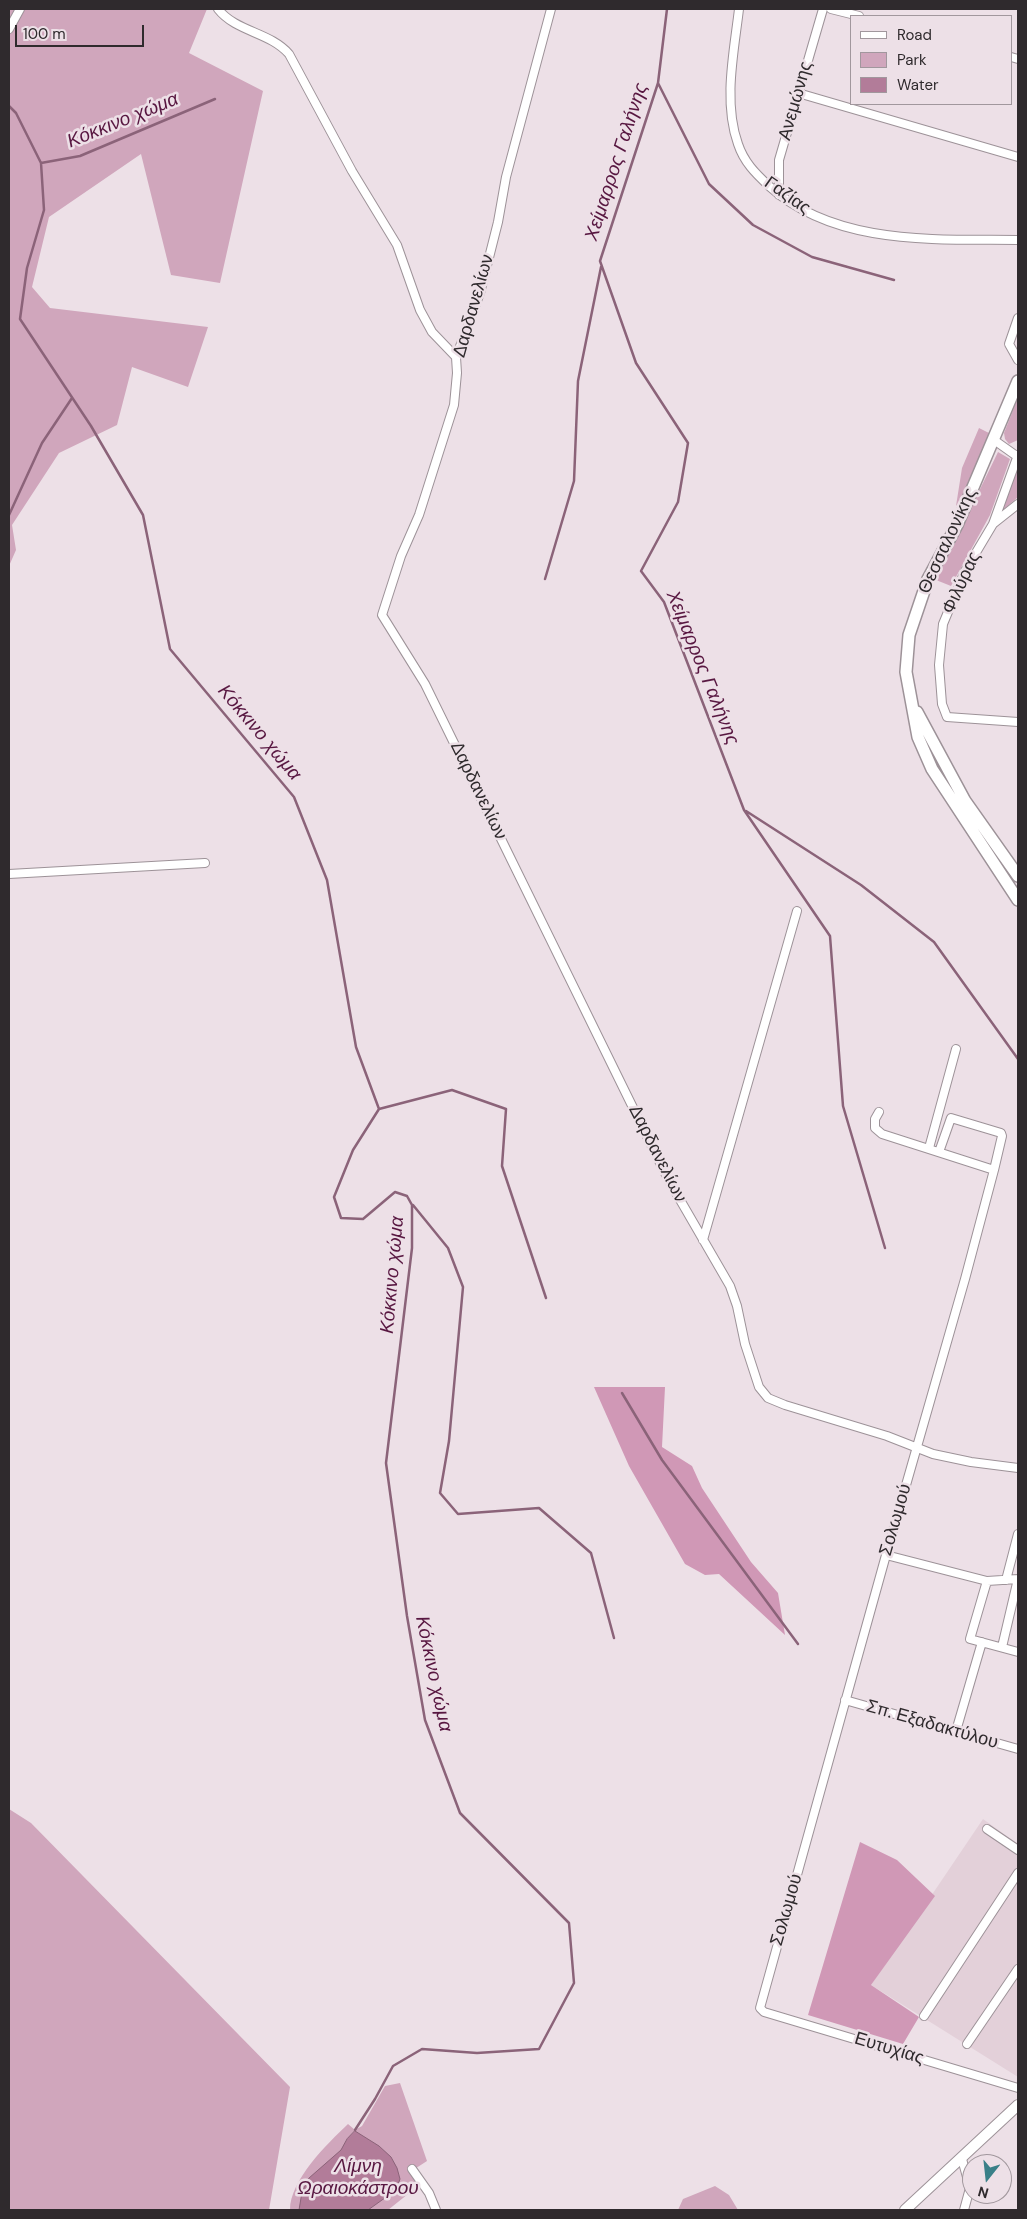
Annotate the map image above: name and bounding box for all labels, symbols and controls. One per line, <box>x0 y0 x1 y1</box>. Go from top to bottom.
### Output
scale bar <box>18 15 146 47</box>
legend <box>850 15 1012 105</box>
text: 100 m <box>23 24 66 44</box>
text: Road <box>897 25 932 45</box>
text: Park <box>897 50 927 70</box>
street label: Ανεμώνης <box>774 59 818 143</box>
text: Water <box>897 75 938 95</box>
water label: Χείμαρρος Γαλήνης <box>581 80 653 244</box>
water label: Κόκκινο χώμα <box>64 88 182 154</box>
street label: Γαζίας <box>760 172 814 220</box>
street label: Δαρδανελίων <box>449 252 499 360</box>
street label: Θεσσαλονίκης <box>914 485 982 597</box>
street label: Φιλύρας <box>938 548 986 618</box>
water label: Χείμαρρος Γαλήνης <box>661 588 743 748</box>
water label: Κόκκινο χώμα <box>212 681 306 785</box>
street label: Δαρδανελίων <box>445 739 511 843</box>
street label: Δαρδανελίων <box>623 1102 691 1206</box>
water label: Κόκκινο χώμα <box>377 1215 409 1335</box>
street label: Σολωμού <box>875 1482 917 1558</box>
water label: Κόκκινο χώμα <box>410 1614 456 1734</box>
street label: Σπ. Εξαδακτύλου <box>864 1696 1000 1754</box>
street label: Σολωμού <box>766 1872 808 1948</box>
street label: Ευτυχίας <box>852 2028 926 2070</box>
north arrow <box>962 2154 1012 2204</box>
water label: Λίμνη Ωραιοκάστρου <box>297 2156 419 2200</box>
text: N <box>976 2182 991 2203</box>

